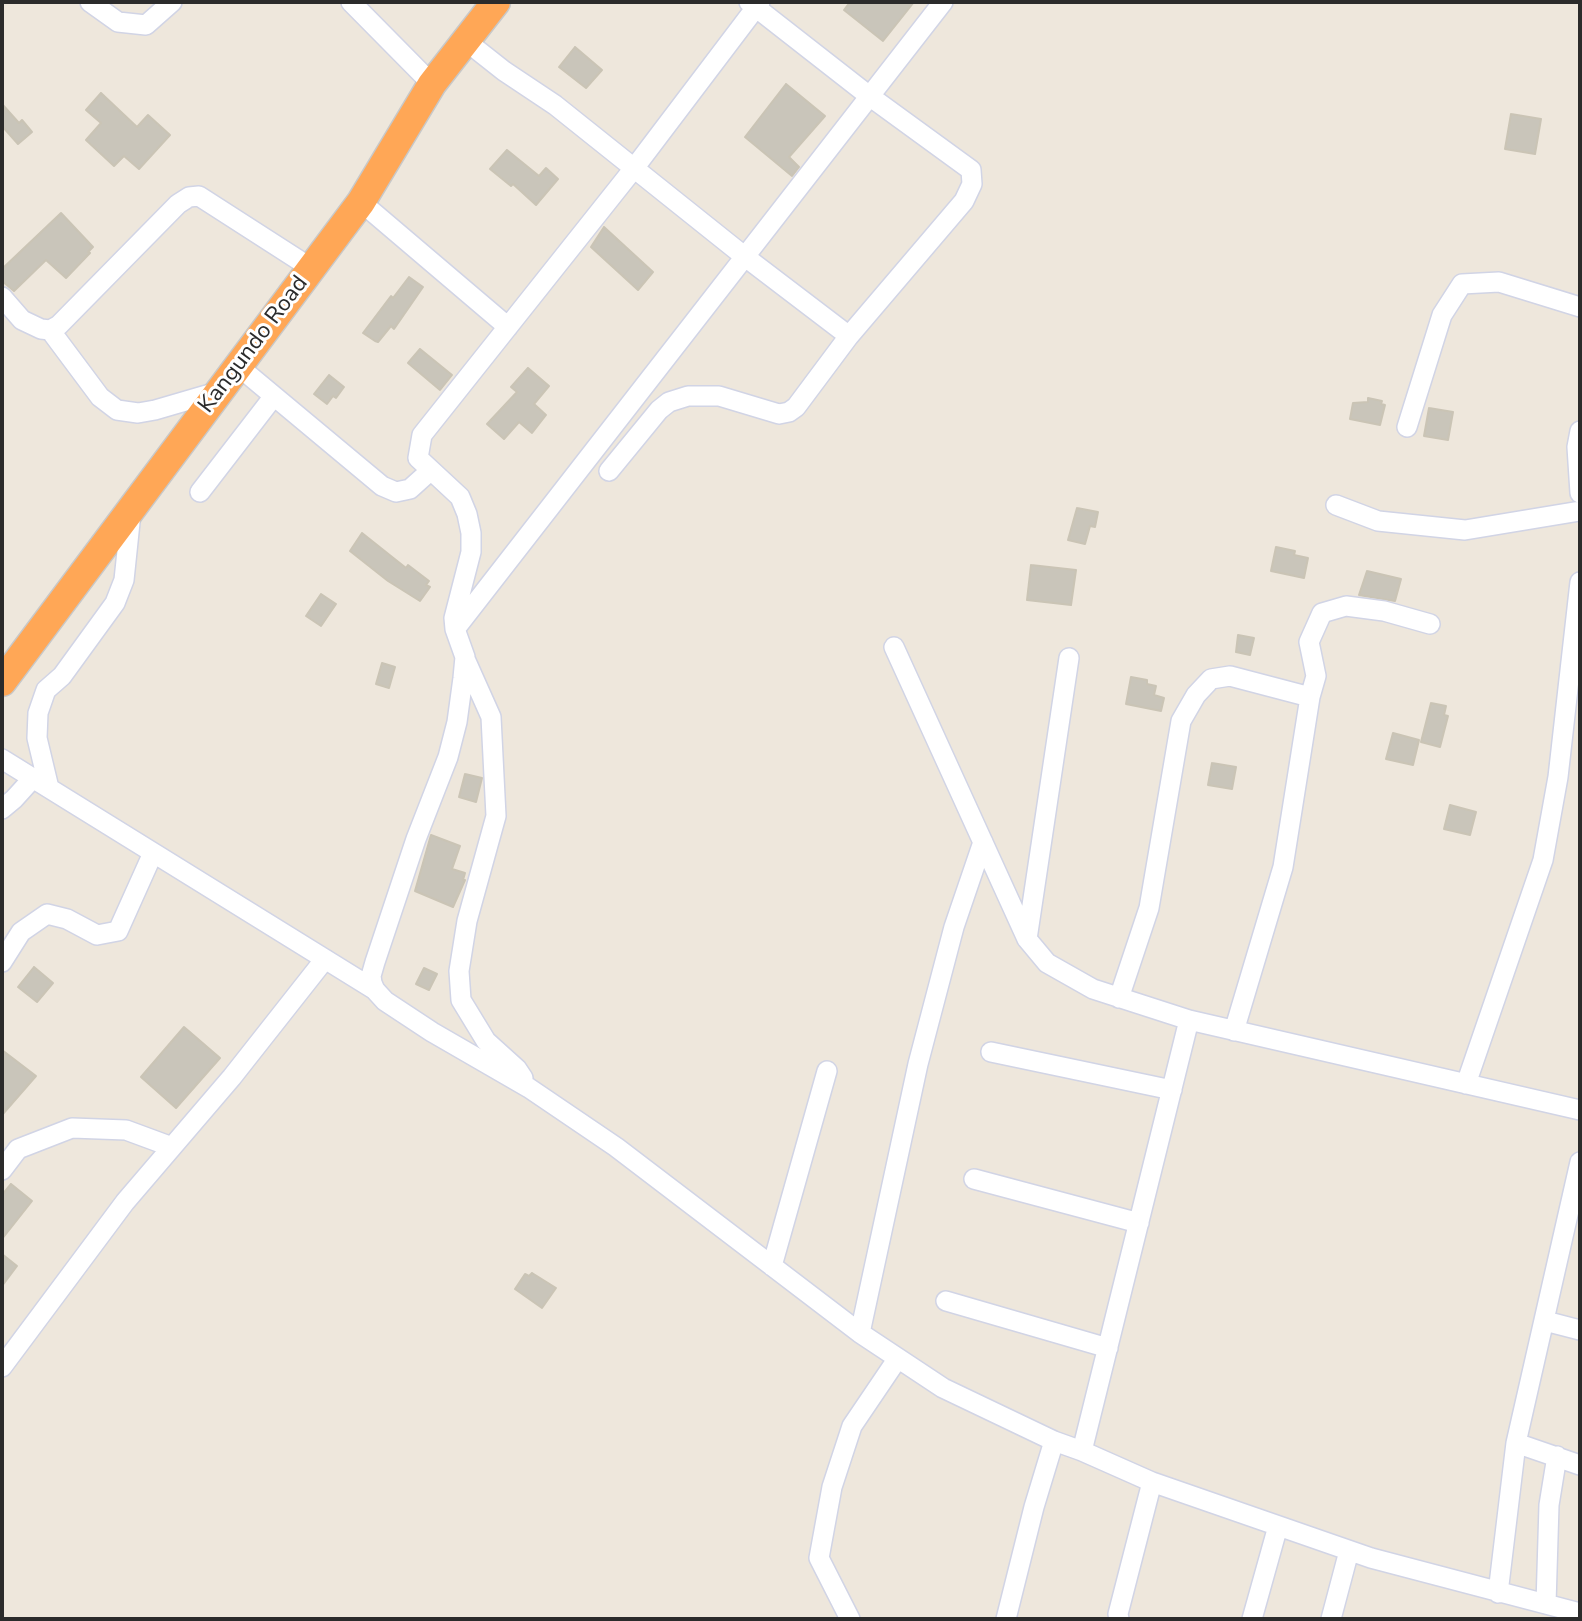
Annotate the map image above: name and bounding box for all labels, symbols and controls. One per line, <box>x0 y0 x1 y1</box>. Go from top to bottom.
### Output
street label: Kangundo Road <box>193 271 315 419</box>

